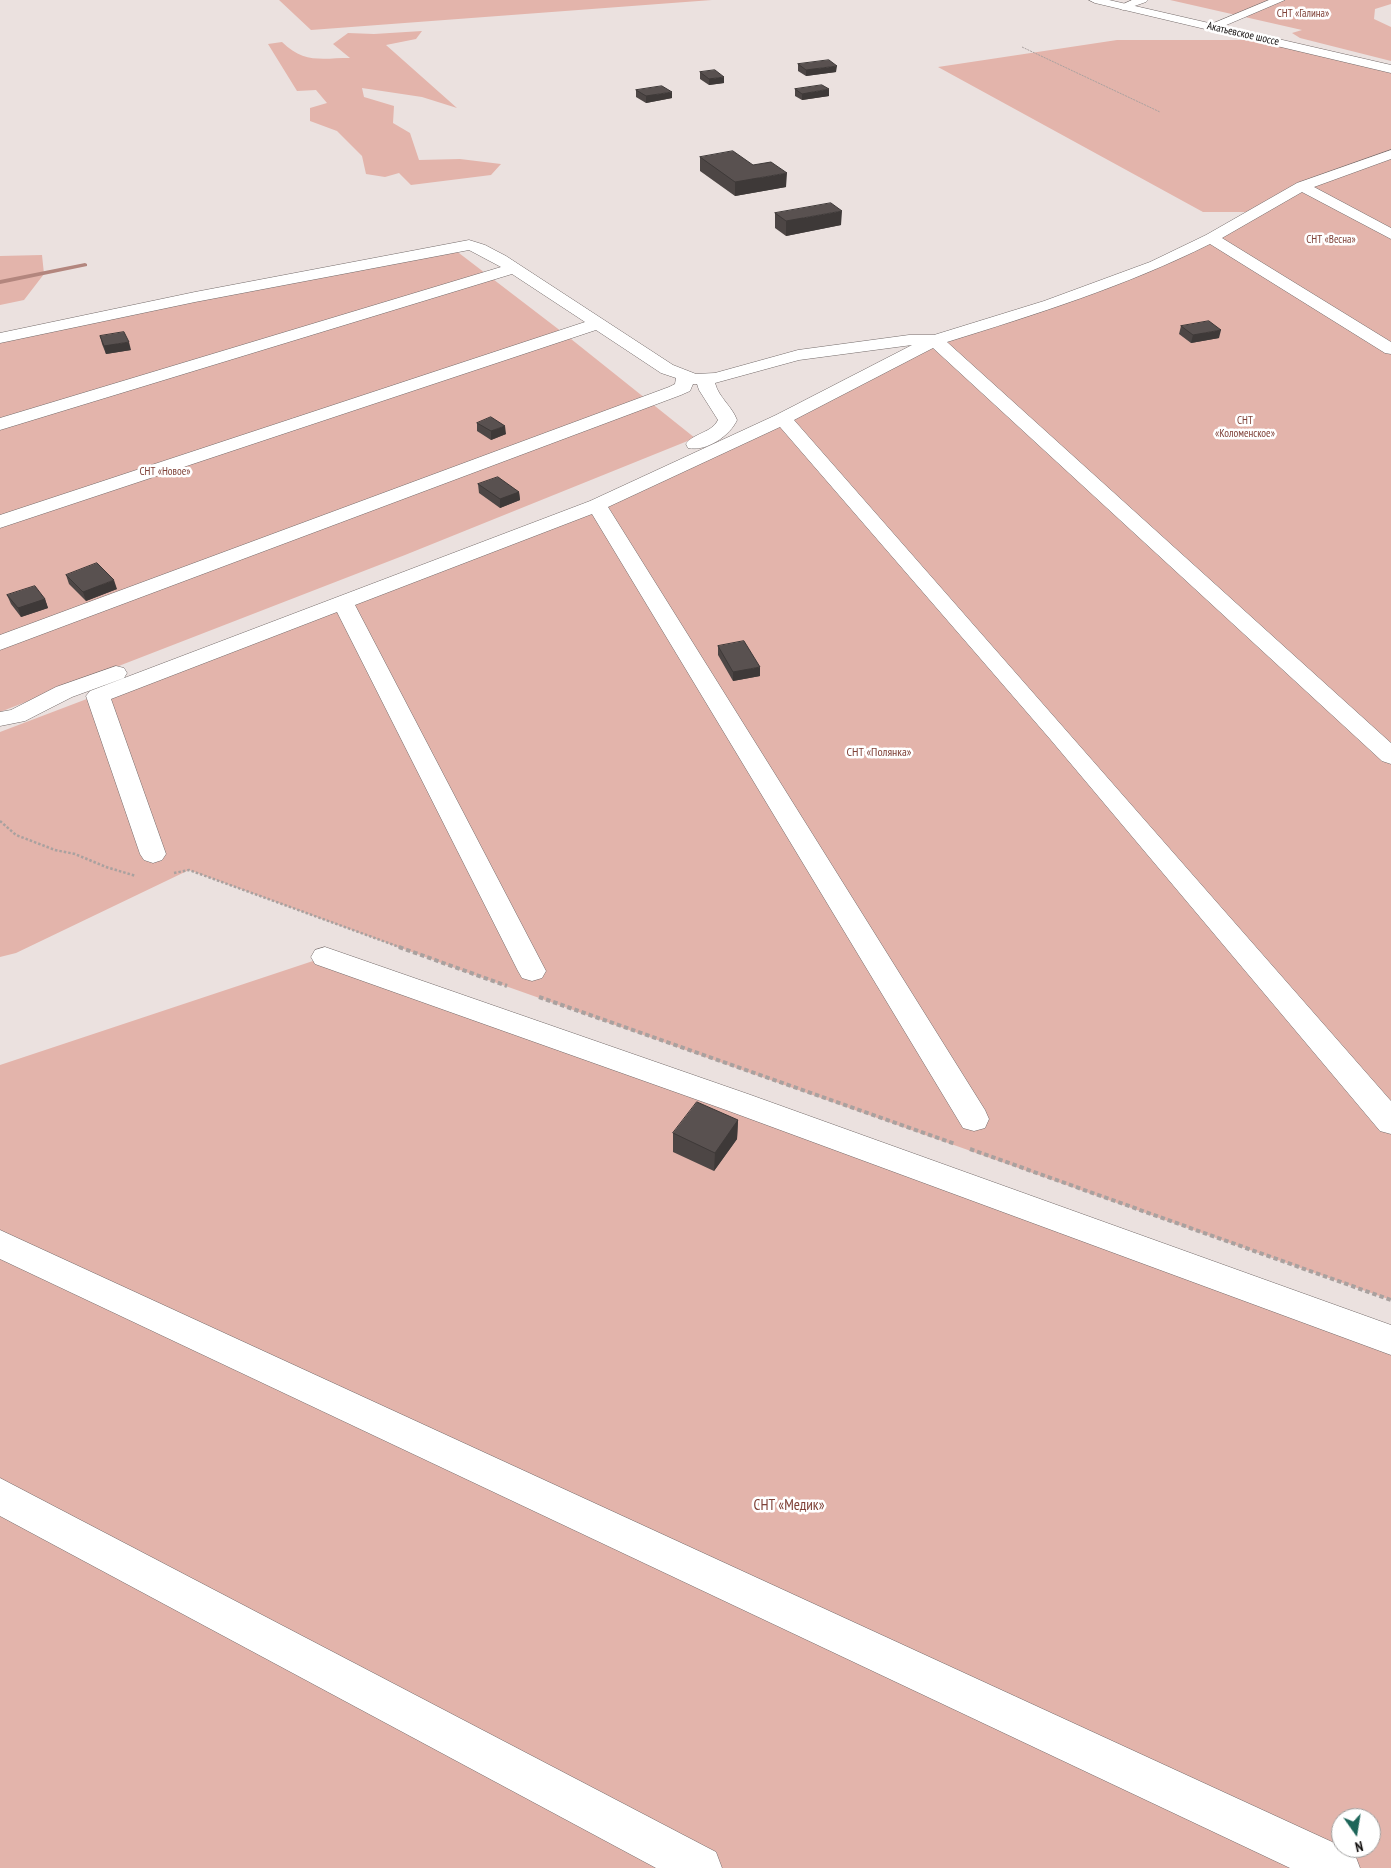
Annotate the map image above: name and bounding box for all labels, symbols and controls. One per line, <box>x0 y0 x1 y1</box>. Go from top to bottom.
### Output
park label: СНТ «Галина» <box>1277 7 1329 21</box>
street label: Акатьевское шоссе <box>1206 19 1280 49</box>
park label: СНТ «Весна» <box>1306 233 1356 247</box>
park label: СНТ «Коломенское» <box>1215 414 1275 440</box>
park label: СНТ «Новое» <box>139 465 191 479</box>
park label: СНТ «Полянка» <box>847 746 911 760</box>
park label: СНТ «Медик» <box>754 1497 824 1515</box>
north arrow <box>1331 1808 1381 1858</box>
text: N <box>1353 1837 1365 1856</box>

